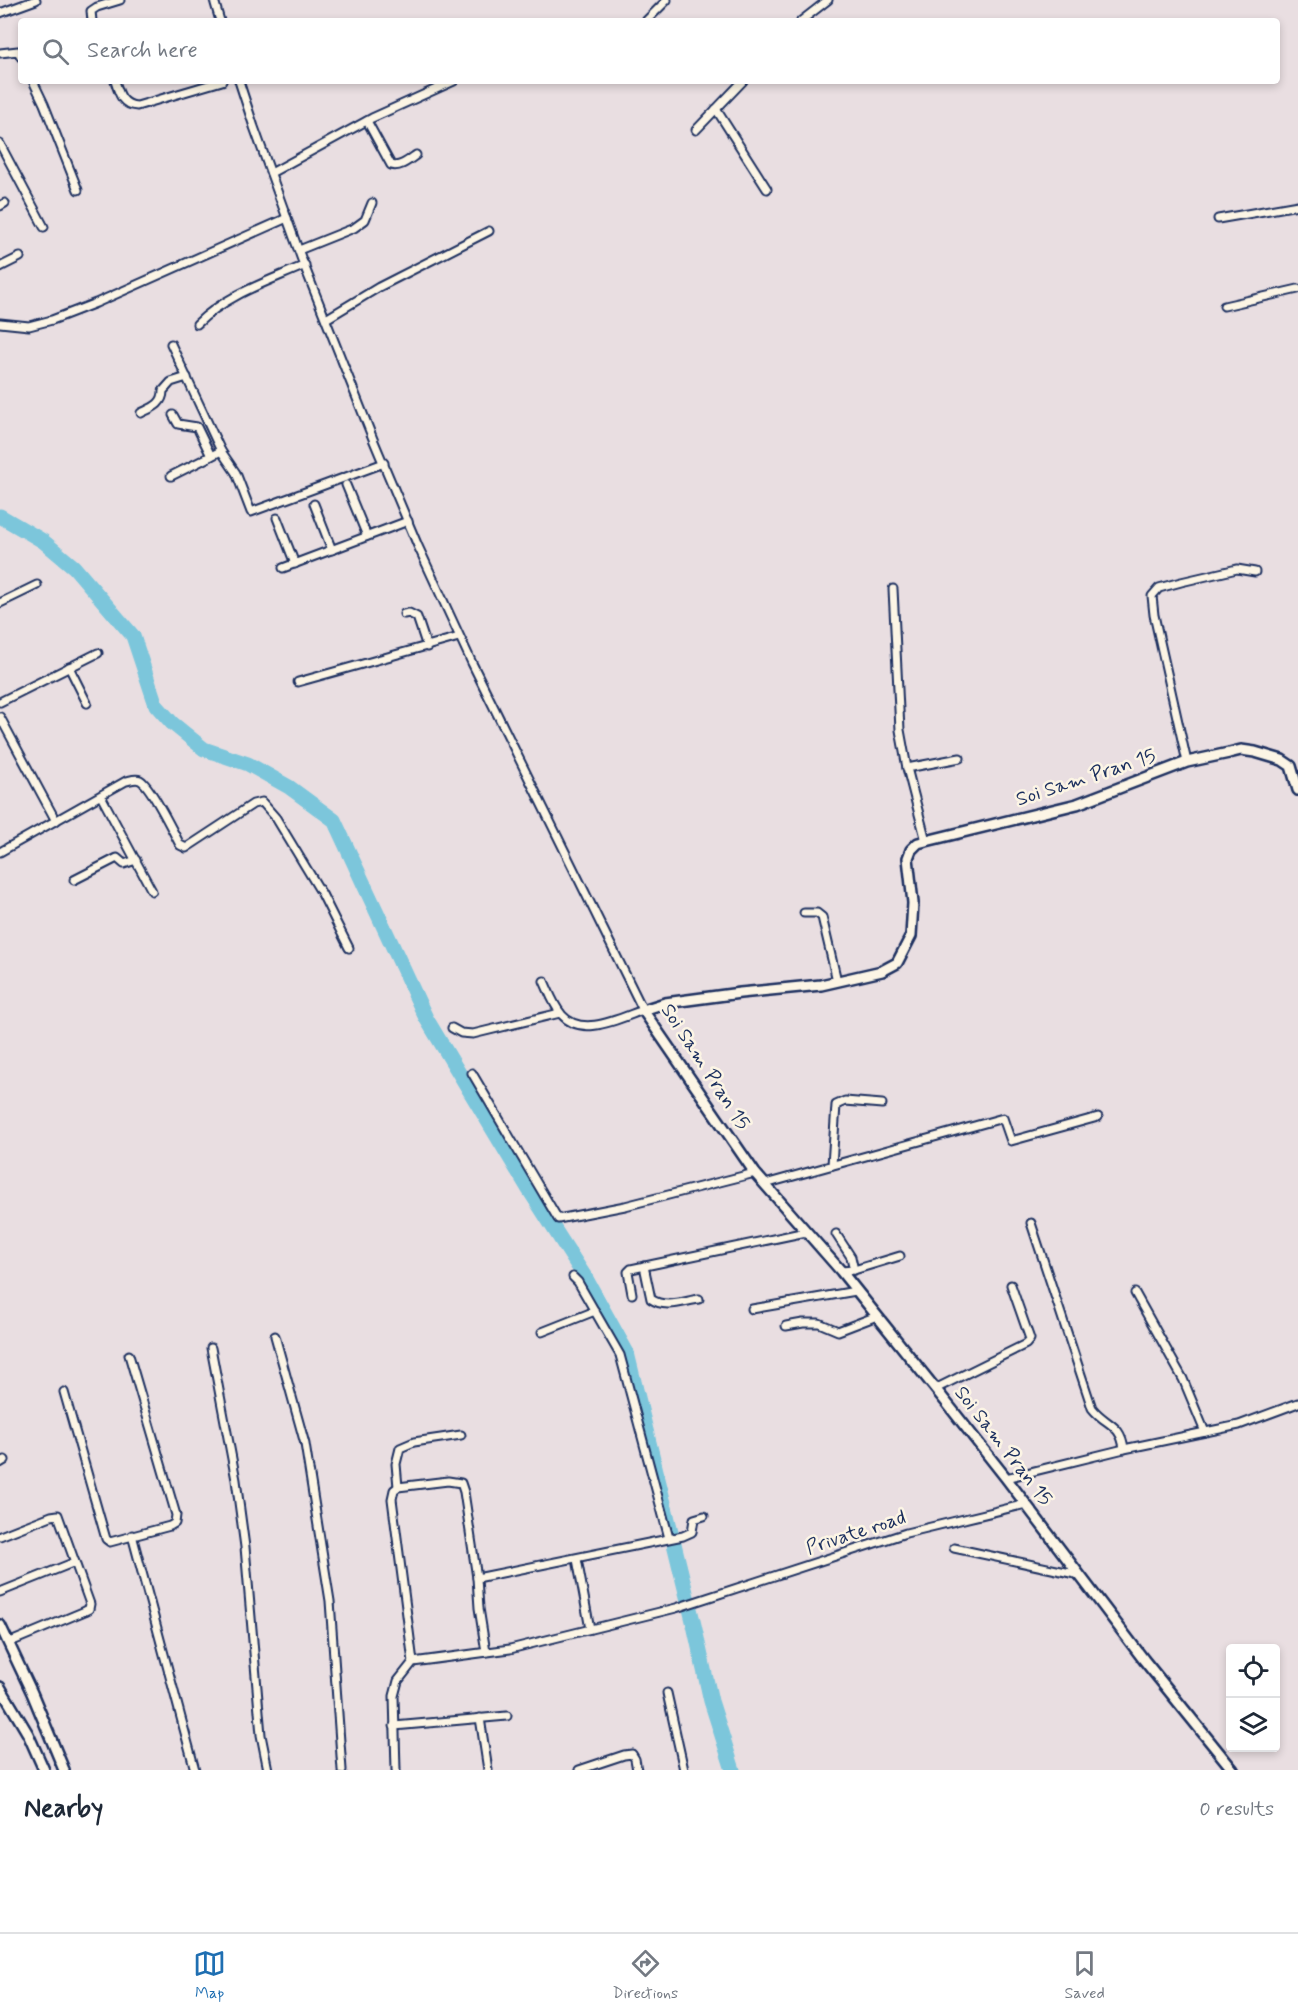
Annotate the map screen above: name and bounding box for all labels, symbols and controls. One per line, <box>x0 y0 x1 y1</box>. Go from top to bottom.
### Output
search box <box>18 18 1280 84</box>
icon: search <box>39 35 72 68</box>
text: Search here <box>87 37 198 65</box>
street label: Soi Sam Pran 15 <box>1013 743 1159 813</box>
street label: Soi Sam Pran 15 <box>654 999 756 1135</box>
street label: Soi Sam Pran 15 <box>948 1380 1058 1512</box>
street label: Private road <box>803 1504 909 1562</box>
map controls <box>1226 1644 1280 1752</box>
button: locate <box>1226 1644 1280 1698</box>
button: layers <box>1226 1698 1280 1752</box>
text: Nearby <box>24 1792 103 1826</box>
text: 0 results <box>1200 1796 1274 1823</box>
tab: Map <box>193 1947 226 2004</box>
tab: Directions <box>612 1947 678 2004</box>
tab: Saved <box>1064 1947 1105 2004</box>

